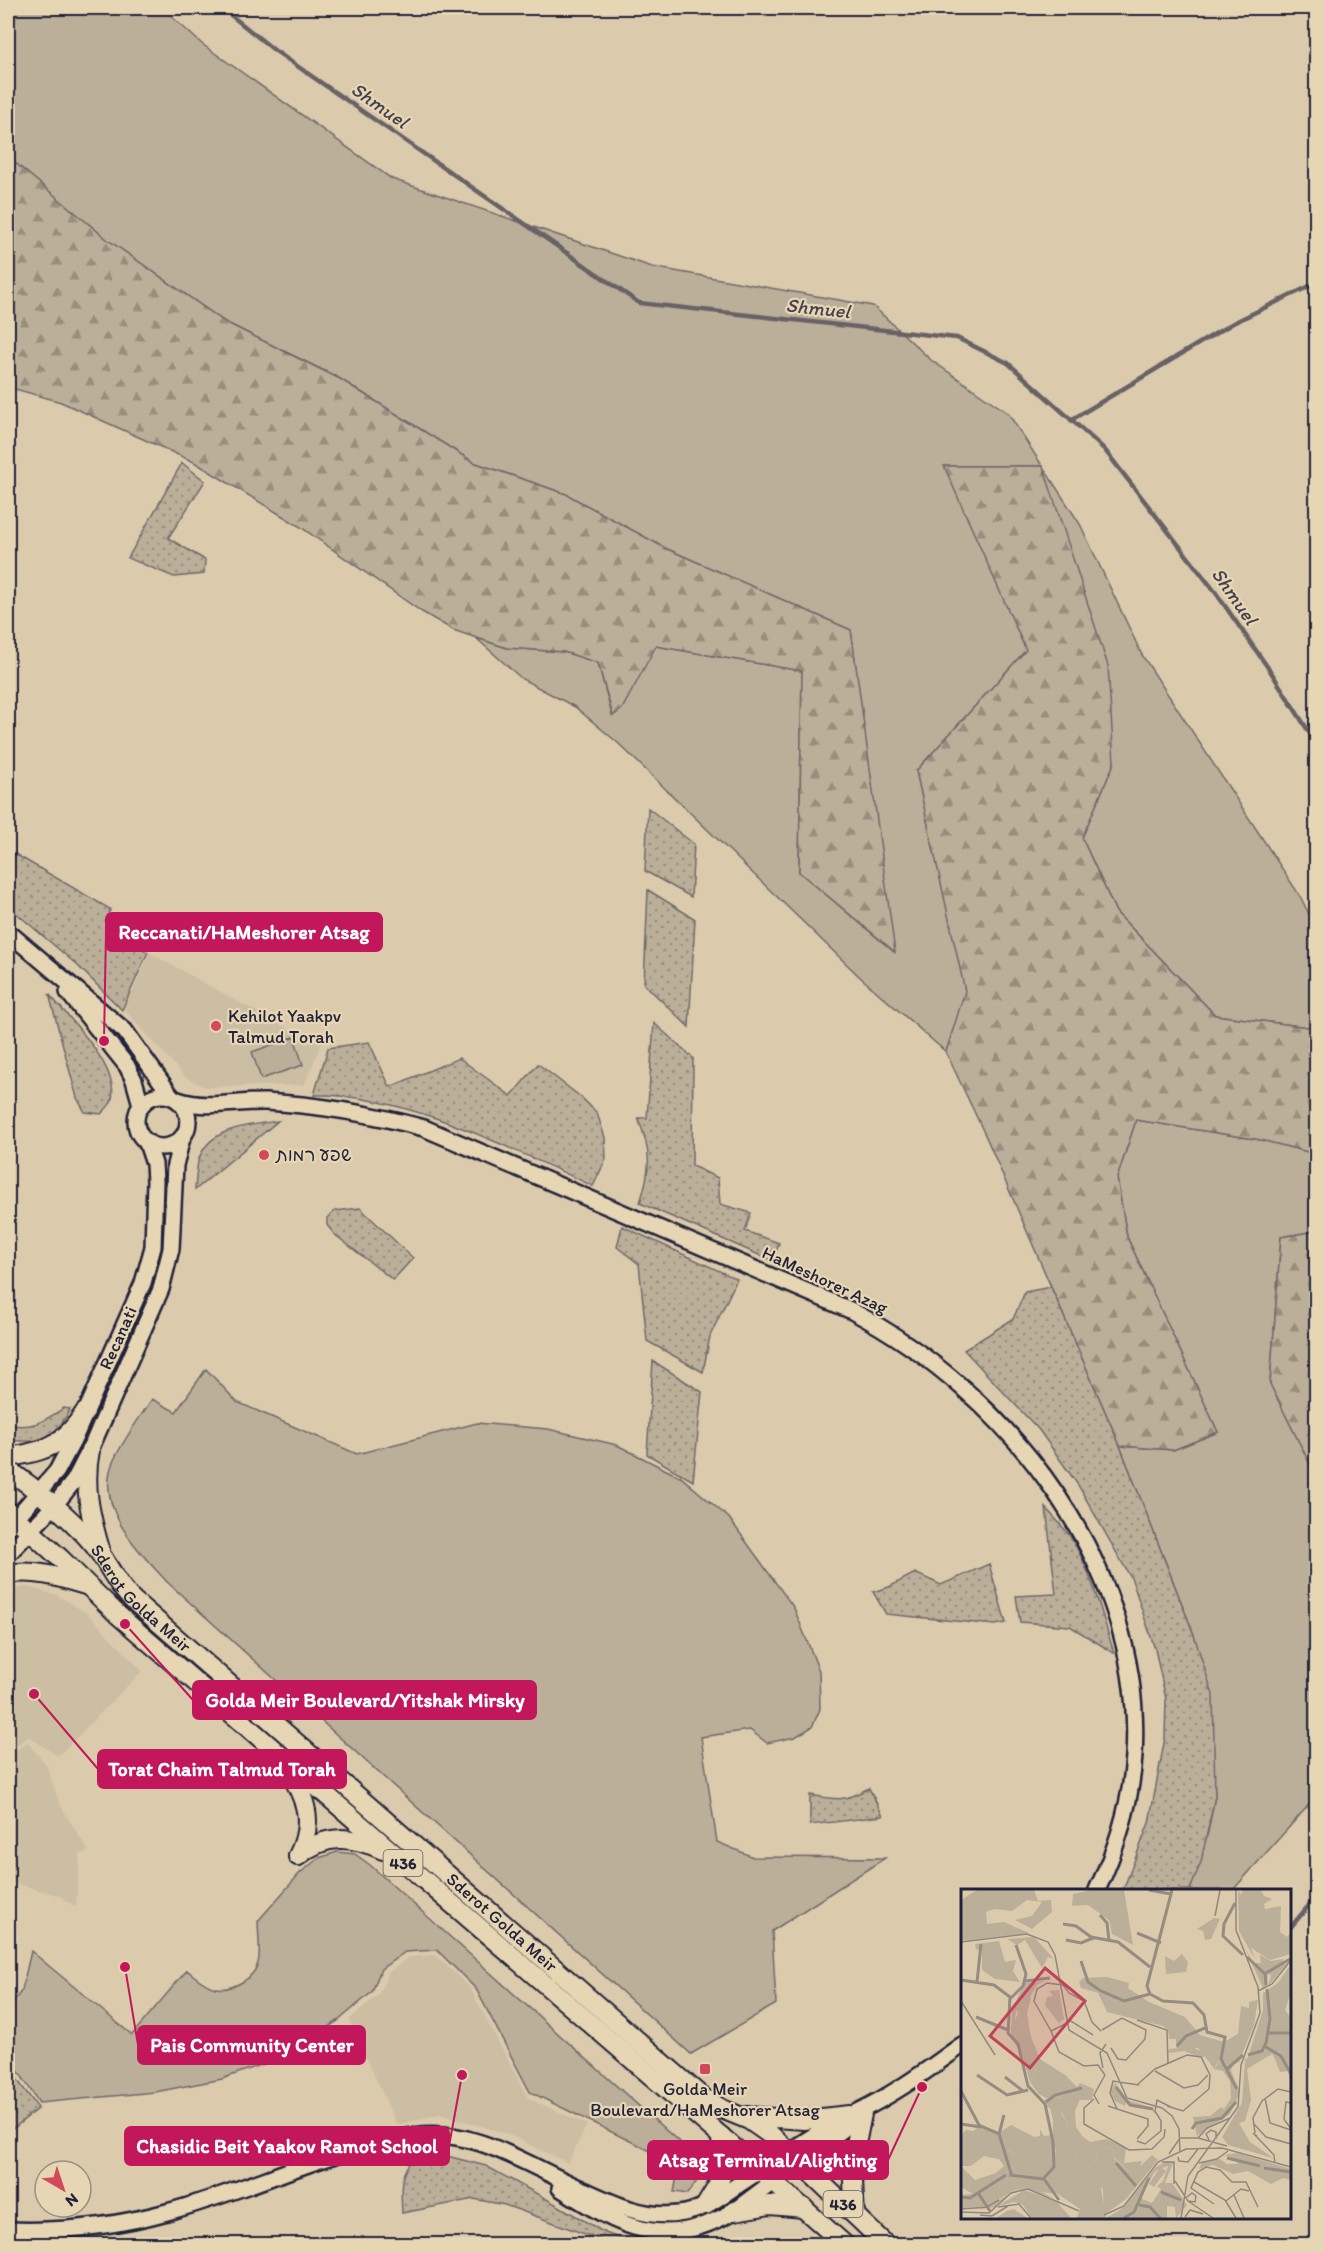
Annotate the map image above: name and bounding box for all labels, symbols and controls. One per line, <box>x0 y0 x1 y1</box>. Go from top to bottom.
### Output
water label: Shmuel <box>347 77 414 134</box>
water label: Shmuel <box>785 293 853 323</box>
water label: Shmuel <box>1207 563 1264 630</box>
callout: Reccanati/HaMeshorer Atsag <box>106 913 382 951</box>
text: Reccanati/HaMeshorer Atsag <box>118 920 370 945</box>
place label: Kehilot Yaakpv Talmud Torah <box>228 1005 342 1048</box>
marker: Kehilot Yaakpv Talmud Torah <box>209 1019 223 1033</box>
place label: שפע רמות <box>275 1144 351 1166</box>
marker: שפע רמות <box>257 1148 271 1162</box>
street label: HaMeshorer Azag <box>759 1241 892 1319</box>
street label: Recanati <box>94 1303 142 1373</box>
street label: Sderot Golda Meir <box>86 1540 197 1658</box>
callout: Golda Meir Boulevard/Yitshak Mirsky <box>193 1681 536 1719</box>
text: Golda Meir Boulevard/Yitshak Mirsky <box>205 1688 525 1713</box>
callout: Torat Chaim Talmud Torah <box>98 1750 346 1788</box>
text: Torat Chaim Talmud Torah <box>107 1757 336 1781</box>
road number: 436 <box>384 1850 422 1876</box>
street label: Sderot Golda Meir <box>442 1868 563 1977</box>
inset map <box>961 1889 1291 2219</box>
callout: Pais Community Center <box>138 2026 365 2064</box>
text: Pais Community Center <box>150 2033 355 2058</box>
marker: Golda Meir Boulevard/HaMeshorer Atsag <box>698 2062 712 2076</box>
place label: Golda Meir Boulevard/HaMeshorer Atsag <box>590 2078 820 2121</box>
callout: Chasidic Beit Yaakov Ramot School <box>125 2127 449 2165</box>
text: Chasidic Beit Yaakov Ramot School <box>136 2134 438 2158</box>
callout: Atsag Terminal/Alighting <box>648 2141 888 2179</box>
text: Atsag Terminal/Alighting <box>658 2148 878 2173</box>
north arrow <box>33 2159 93 2219</box>
text: N <box>62 2189 82 2211</box>
road number: 436 <box>824 2191 862 2217</box>

